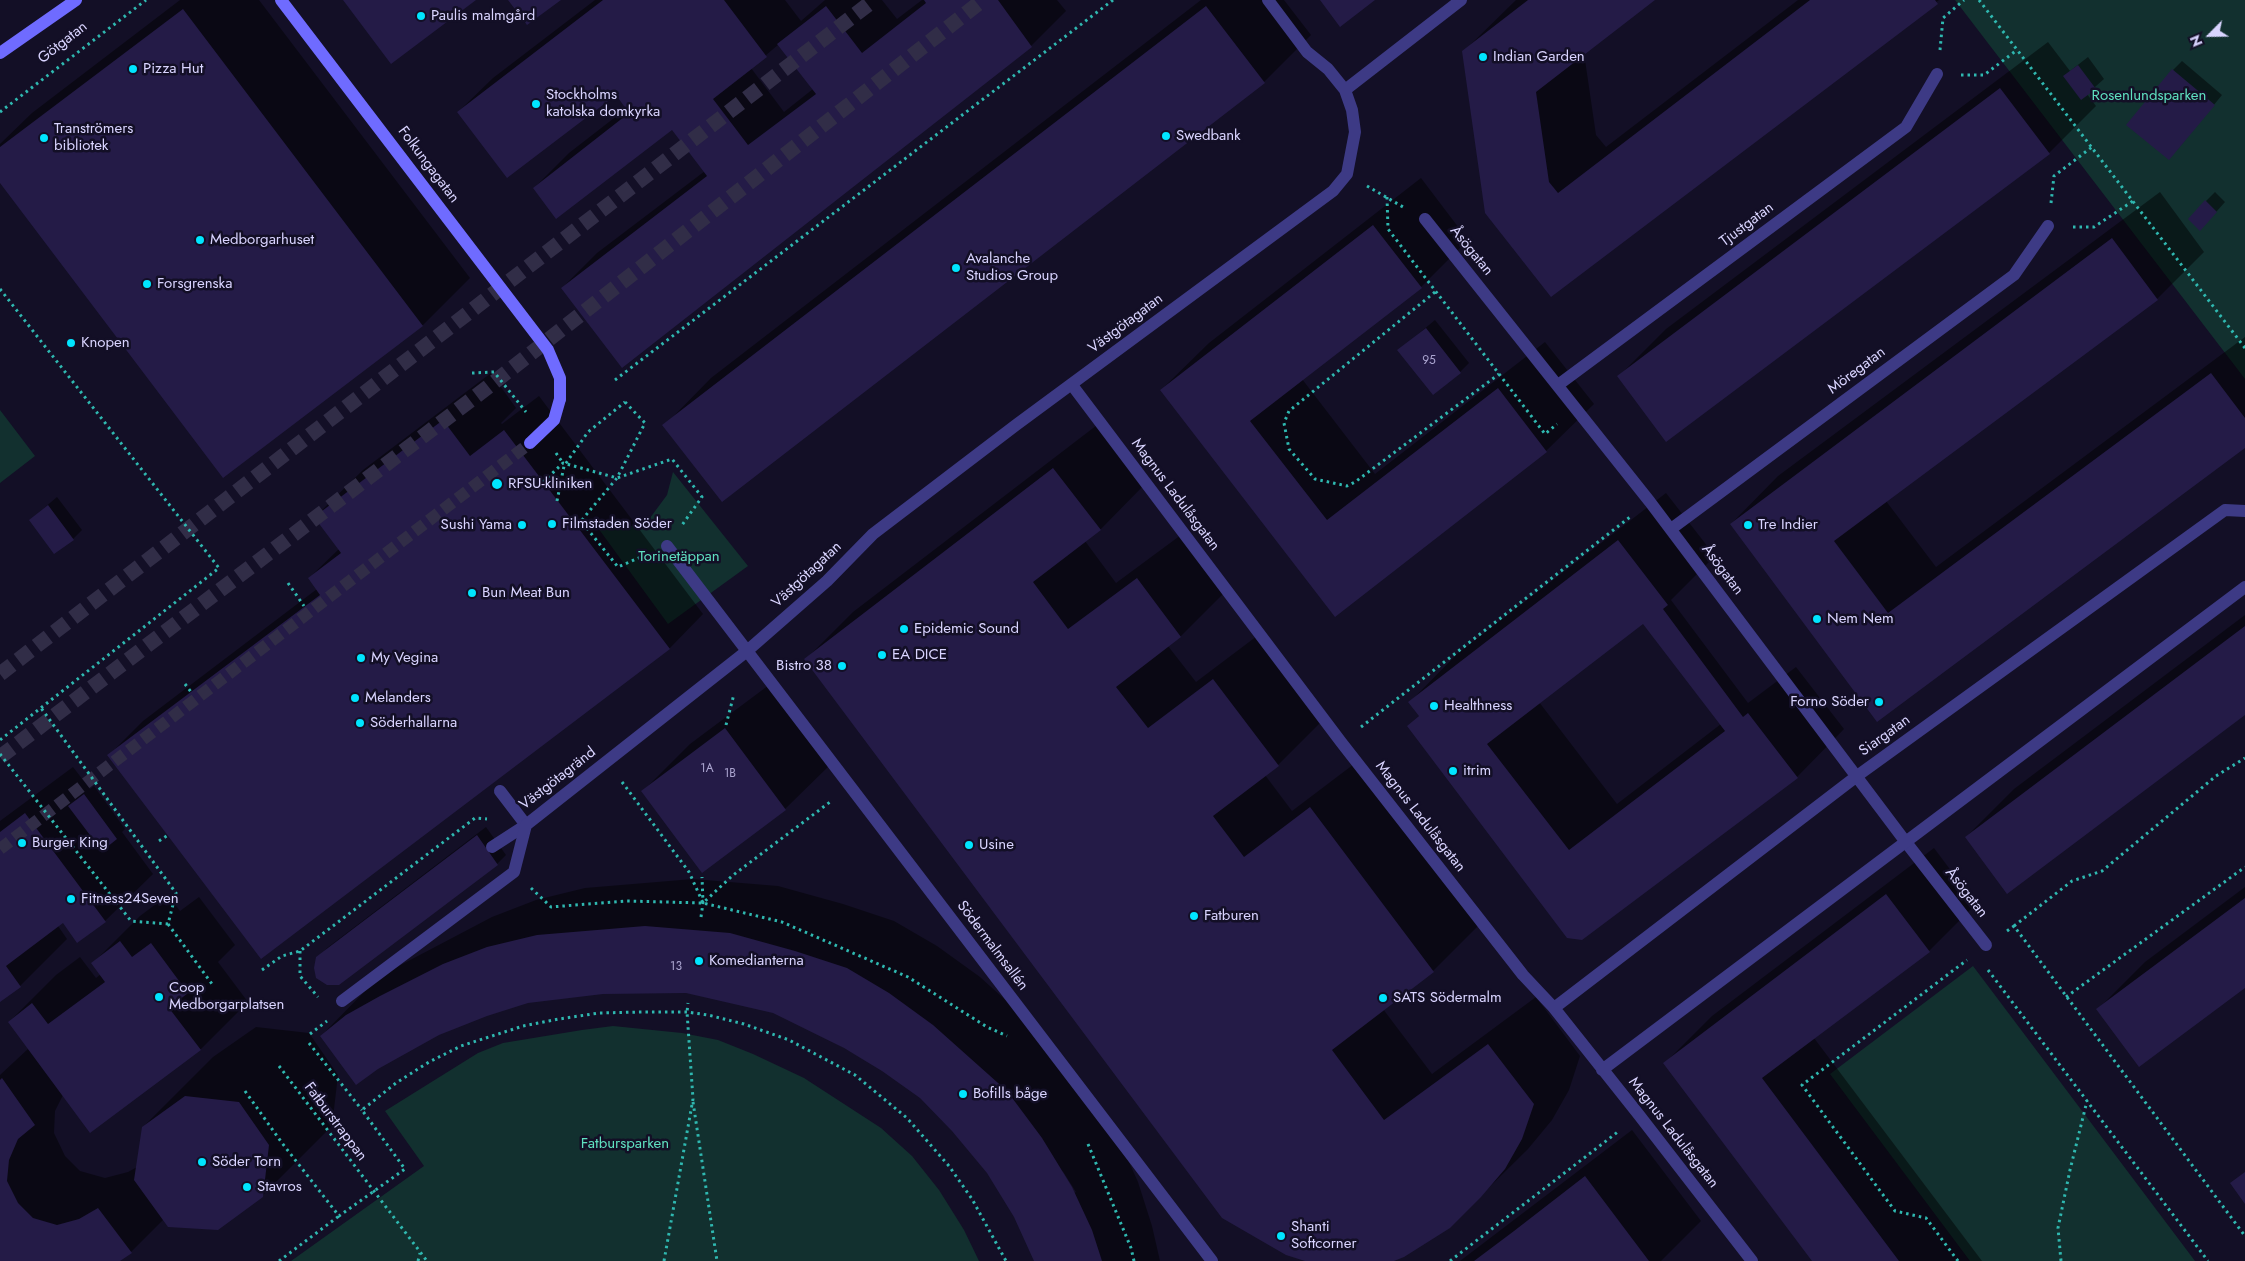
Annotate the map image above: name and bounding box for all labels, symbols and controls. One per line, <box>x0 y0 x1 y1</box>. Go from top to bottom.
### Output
place label: Paulis malmgård <box>431 7 535 25</box>
marker: Paulis malmgård <box>415 10 427 22</box>
north arrow <box>2185 10 2235 60</box>
street label: Götgatan <box>35 18 91 68</box>
text: N <box>2185 32 2208 50</box>
place label: Indian Garden <box>1493 48 1585 66</box>
marker: Indian Garden <box>1477 51 1489 63</box>
place label: Pizza Hut <box>143 60 203 78</box>
marker: Pizza Hut <box>127 63 139 75</box>
place label: Stockholms katolska domkyrka <box>546 86 660 121</box>
park label: Rosenlundsparken <box>2092 87 2206 105</box>
marker: Stockholms katolska domkyrka <box>530 98 542 110</box>
place label: Tranströmers bibliotek <box>54 120 133 155</box>
street label: Folkungagatan <box>393 123 463 207</box>
place label: Swedbank <box>1176 127 1241 145</box>
marker: Swedbank <box>1160 130 1172 142</box>
marker: Tranströmers bibliotek <box>38 132 50 144</box>
street label: Tjustgatan <box>1717 199 1777 251</box>
street label: Åsögatan <box>1446 223 1496 279</box>
place label: Medborgarhuset <box>210 231 314 249</box>
marker: Medborgarhuset <box>194 234 206 246</box>
place label: Avalanche Studios Group <box>966 250 1058 285</box>
marker: Avalanche Studios Group <box>950 262 962 274</box>
place label: Forsgrenska <box>157 275 232 293</box>
marker: Forsgrenska <box>141 278 153 290</box>
street label: Västgötagatan <box>1085 290 1167 358</box>
place label: Knopen <box>81 334 130 352</box>
marker: Knopen <box>65 337 77 349</box>
street label: Möregatan <box>1825 344 1889 398</box>
house number: 95 <box>1422 354 1436 368</box>
street label: Magnus Ladulåsgatan <box>1127 435 1223 555</box>
place label: RFSU-kliniken <box>508 475 592 493</box>
marker: RFSU-kliniken <box>490 477 504 491</box>
place label: Filmstaden Söder <box>562 515 672 533</box>
place label: Sushi Yama <box>441 516 512 534</box>
place label: Tre Indier <box>1758 516 1818 534</box>
marker: Filmstaden Söder <box>546 518 558 530</box>
marker: Sushi Yama <box>516 519 528 531</box>
marker: Tre Indier <box>1742 519 1754 531</box>
street label: Västgötagatan <box>768 538 846 612</box>
street label: Åsögatan <box>1697 541 1747 599</box>
park label: Torinetäppan <box>638 548 720 566</box>
place label: Bun Meat Bun <box>482 584 570 602</box>
marker: Bun Meat Bun <box>466 587 478 599</box>
place label: Nem Nem <box>1827 610 1894 628</box>
marker: Nem Nem <box>1811 613 1823 625</box>
place label: Epidemic Sound <box>914 620 1019 638</box>
marker: Epidemic Sound <box>898 623 910 635</box>
place label: EA DICE <box>892 646 947 664</box>
place label: My Vegina <box>371 649 438 667</box>
marker: EA DICE <box>876 649 888 661</box>
marker: My Vegina <box>355 652 367 664</box>
place label: Bistro 38 <box>776 657 832 675</box>
marker: Bistro 38 <box>836 660 848 672</box>
place label: Melanders <box>365 689 431 707</box>
marker: Melanders <box>349 692 361 704</box>
place label: Forno Söder <box>1790 693 1869 711</box>
marker: Forno Söder <box>1873 696 1885 708</box>
place label: Healthness <box>1444 697 1512 715</box>
marker: Healthness <box>1428 700 1440 712</box>
street label: Siargatan <box>1856 711 1914 761</box>
place label: Söderhallarna <box>370 714 457 732</box>
marker: Söderhallarna <box>354 717 366 729</box>
street label: Västgötagränd <box>516 744 600 814</box>
street label: Magnus Ladulåsgatan <box>1371 758 1469 876</box>
house number: 1A <box>700 762 714 776</box>
place label: itrim <box>1463 762 1491 780</box>
marker: itrim <box>1447 765 1459 777</box>
house number: 1B <box>724 767 736 781</box>
place label: Burger King <box>32 834 108 852</box>
place label: Usine <box>979 836 1014 854</box>
marker: Burger King <box>16 837 28 849</box>
marker: Usine <box>963 839 975 851</box>
street label: Åsögatan <box>1941 864 1991 922</box>
place label: Fitness24Seven <box>81 890 179 908</box>
marker: Fitness24Seven <box>65 893 77 905</box>
street label: Södermalmsallén <box>952 898 1032 994</box>
place label: Fatburen <box>1204 907 1259 925</box>
marker: Fatburen <box>1188 910 1200 922</box>
place label: Komedianterna <box>709 952 804 970</box>
marker: Komedianterna <box>693 955 705 967</box>
house number: 13 <box>670 960 682 974</box>
place label: Coop Medborgarplatsen <box>169 979 284 1014</box>
place label: SATS Södermalm <box>1393 989 1502 1007</box>
marker: Coop Medborgarplatsen <box>153 991 165 1003</box>
marker: SATS Södermalm <box>1377 992 1389 1004</box>
street label: Magnus Ladulåsgatan <box>1624 1074 1722 1192</box>
street label: Fatburstrappan <box>300 1079 370 1165</box>
place label: Bofills båge <box>973 1085 1047 1103</box>
marker: Bofills båge <box>957 1088 969 1100</box>
park label: Fatbursparken <box>581 1135 669 1153</box>
place label: Söder Torn <box>212 1153 281 1171</box>
marker: Söder Torn <box>196 1156 208 1168</box>
place label: Stavros <box>257 1178 302 1196</box>
marker: Stavros <box>241 1181 253 1193</box>
place label: Shanti Softcorner <box>1291 1218 1357 1253</box>
marker: Shanti Softcorner <box>1275 1230 1287 1242</box>

